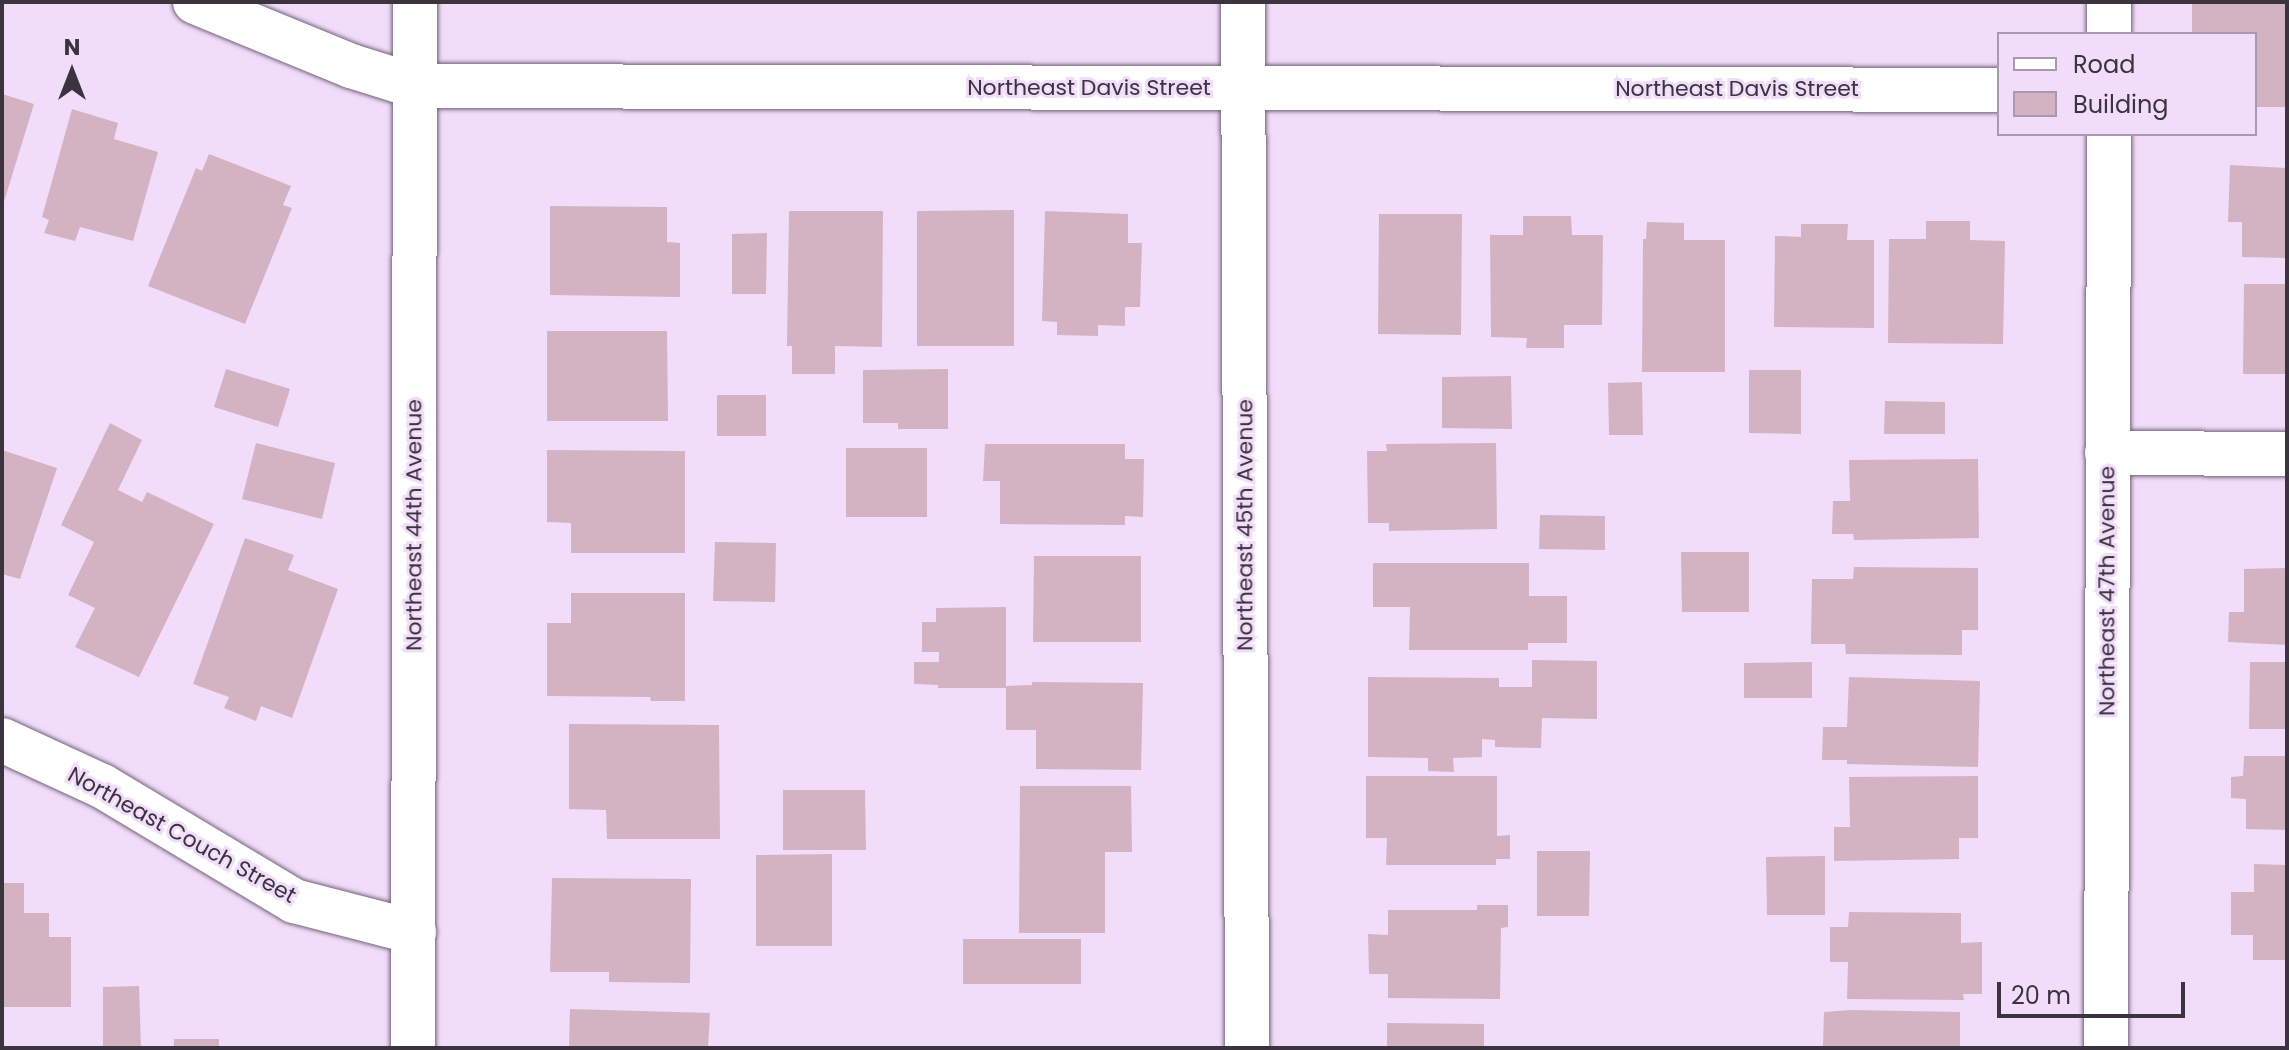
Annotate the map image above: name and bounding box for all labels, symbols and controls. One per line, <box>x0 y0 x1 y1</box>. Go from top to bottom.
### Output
north arrow <box>32 32 112 112</box>
text: N <box>64 32 80 63</box>
legend <box>1997 32 2257 136</box>
text: Road <box>2073 48 2135 81</box>
street label: Northeast Davis Street <box>967 75 1211 101</box>
street label: Northeast Davis Street <box>1615 76 1859 102</box>
text: Building <box>2073 88 2169 121</box>
street label: Northeast 44th Avenue <box>401 399 427 651</box>
street label: Northeast 45th Avenue <box>1232 399 1258 651</box>
street label: Northeast 47th Avenue <box>2094 466 2120 716</box>
street label: Northeast Couch Street <box>63 761 301 909</box>
scale bar <box>2001 966 2189 1016</box>
text: 20 m <box>2011 979 2071 1012</box>

